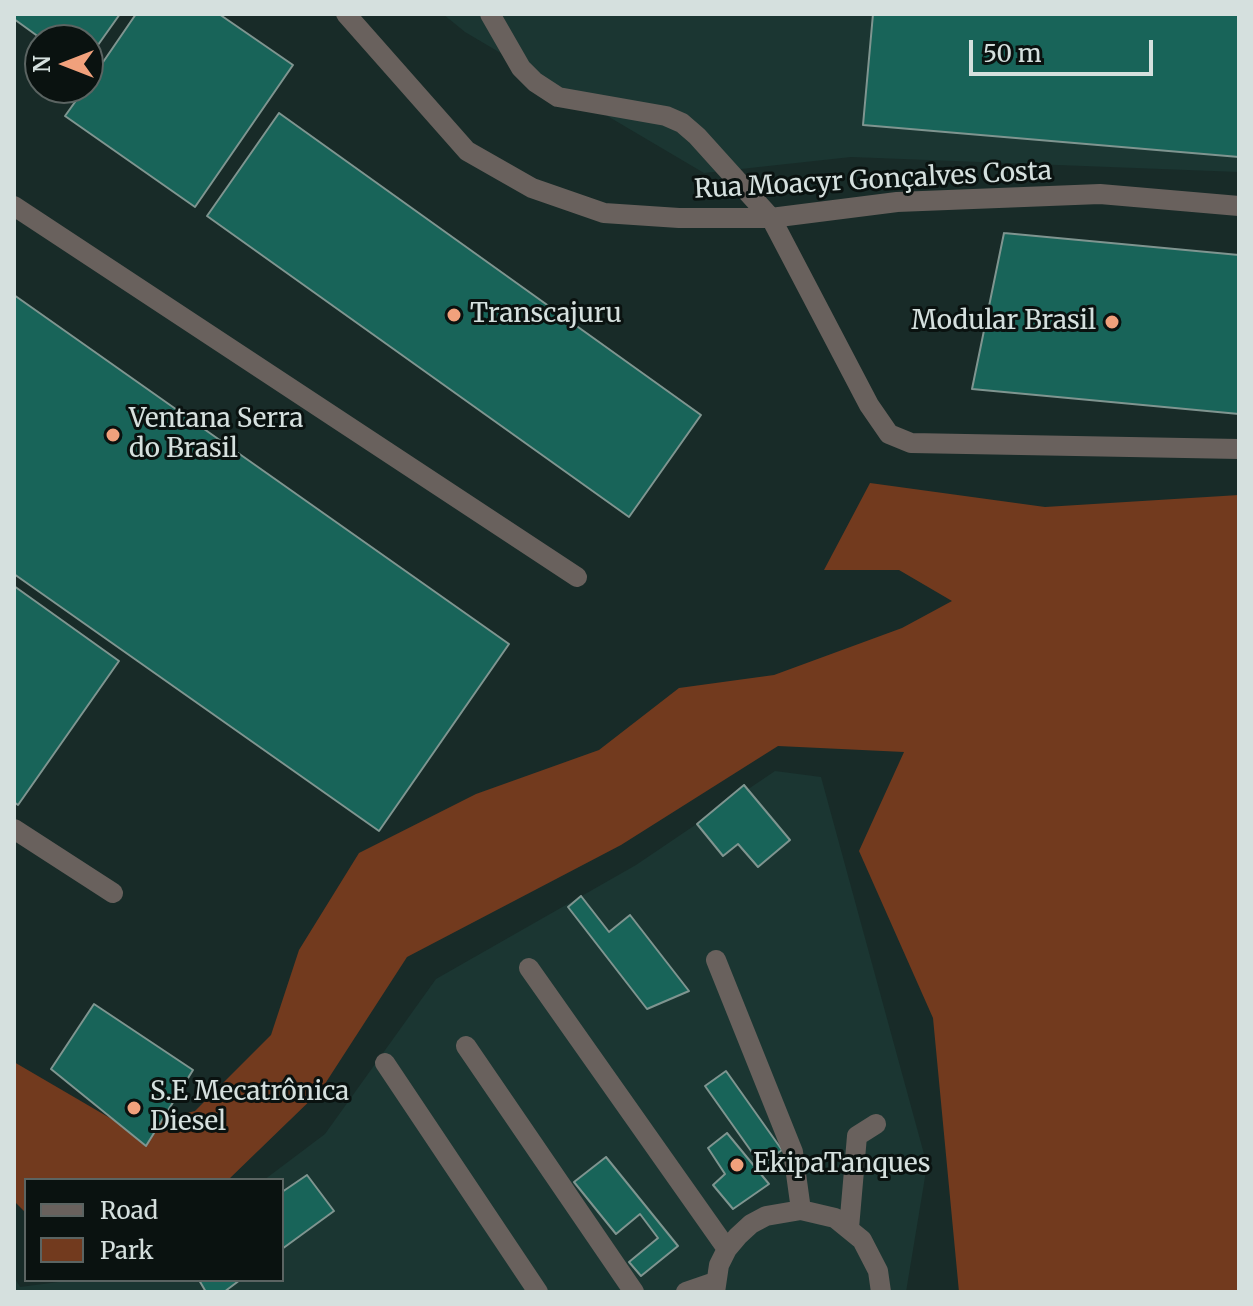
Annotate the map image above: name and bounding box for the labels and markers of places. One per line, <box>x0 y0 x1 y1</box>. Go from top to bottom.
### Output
place label: Transcajuru <box>470 299 622 331</box>
marker: Transcajuru <box>445 306 463 324</box>
place label: Modular Brasil <box>911 306 1096 338</box>
marker: Modular Brasil <box>1103 313 1121 331</box>
place label: Ventana Serra do Brasil <box>129 404 303 466</box>
marker: Ventana Serra do Brasil <box>104 426 122 444</box>
place label: S.E Mecatrônica Diesel <box>150 1077 349 1138</box>
marker: S.E Mecatrônica Diesel <box>125 1099 143 1117</box>
place label: EkipaTanques <box>753 1149 931 1181</box>
marker: EkipaTanques <box>728 1156 746 1174</box>

